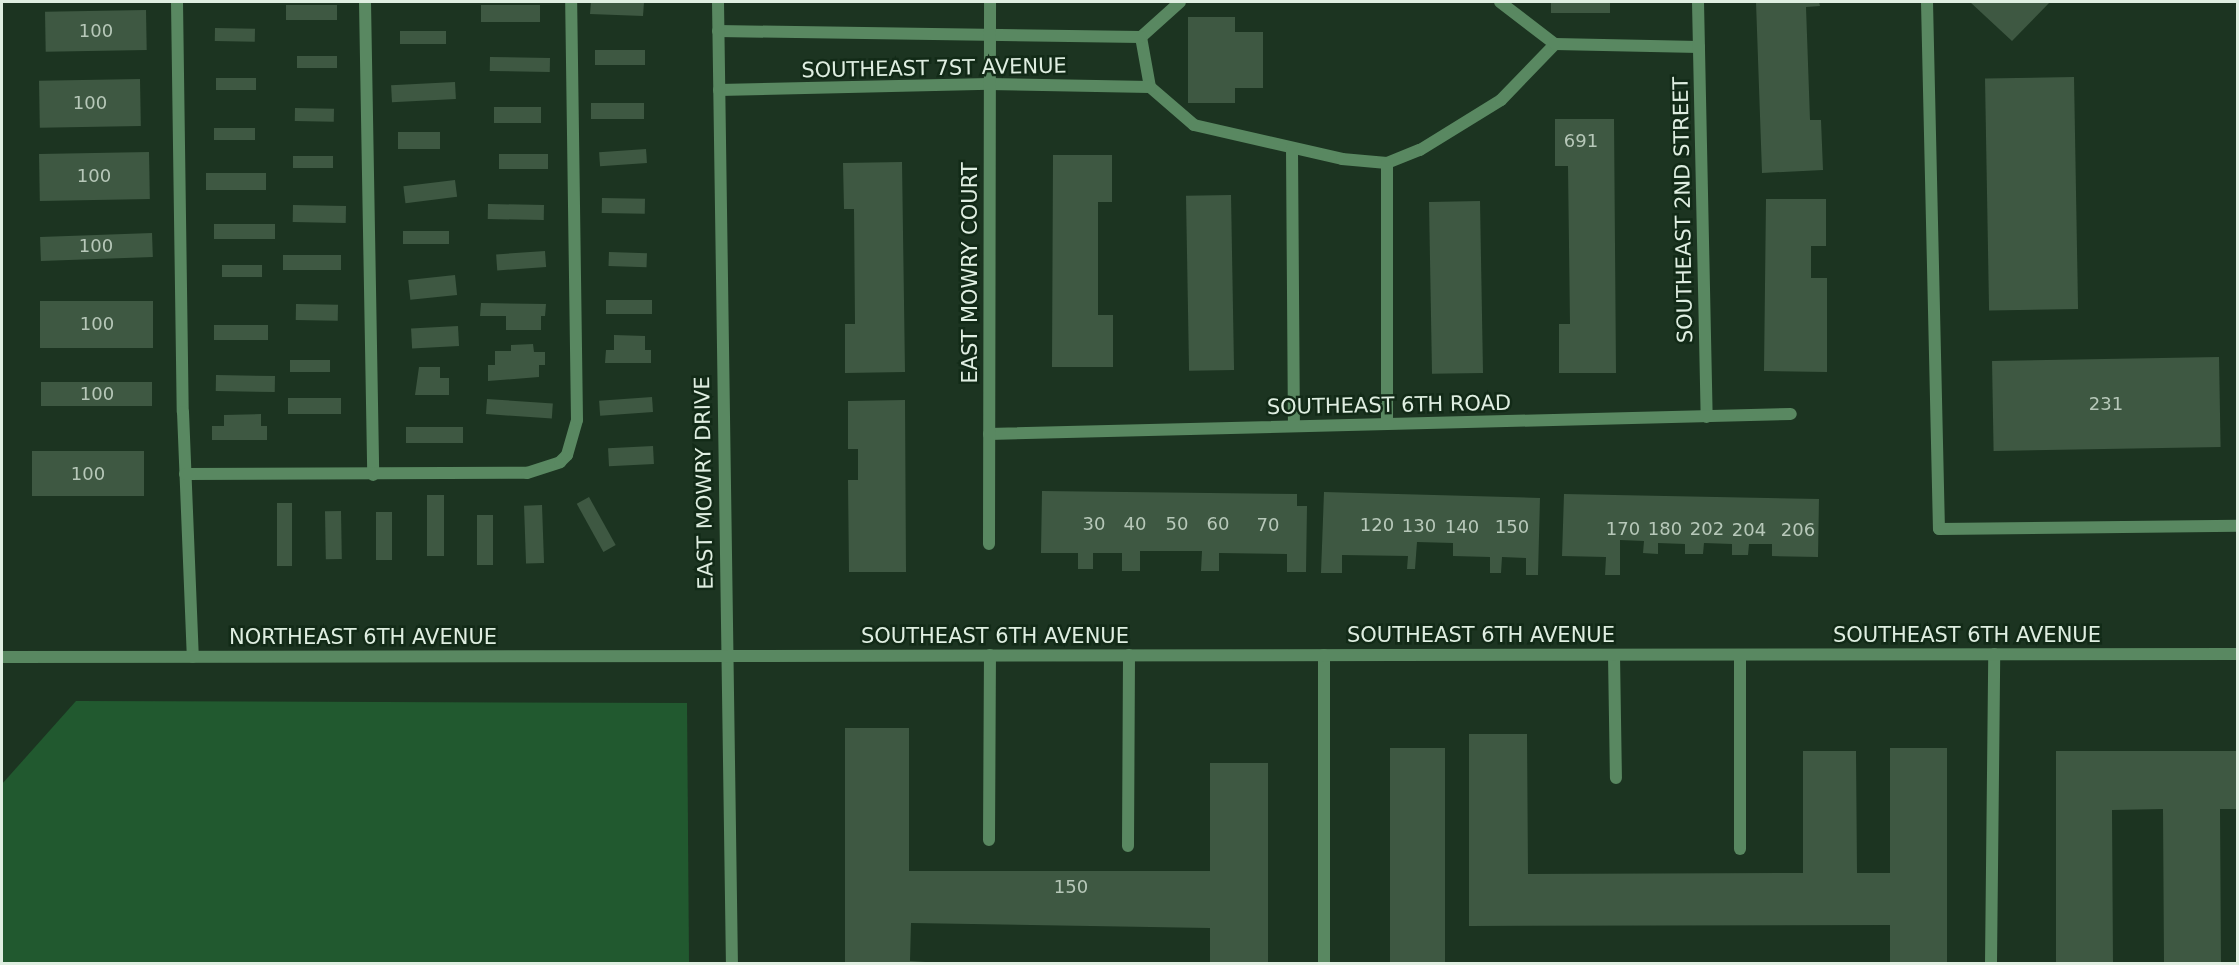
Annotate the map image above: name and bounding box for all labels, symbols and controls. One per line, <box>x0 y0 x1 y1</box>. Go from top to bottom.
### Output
house number: 100 <box>79 20 113 42</box>
street label: SOUTHEAST 7ST AVENUE <box>801 53 1067 83</box>
street label: SOUTHEAST 2ND STREET <box>1668 77 1698 343</box>
house number: 100 <box>73 92 107 114</box>
house number: 691 <box>1564 130 1598 152</box>
street label: EAST MOWRY COURT <box>957 162 983 384</box>
house number: 100 <box>77 165 111 187</box>
house number: 100 <box>79 235 113 257</box>
house number: 100 <box>80 313 114 335</box>
street label: EAST MOWRY DRIVE <box>690 376 718 590</box>
house number: 100 <box>80 383 114 405</box>
street label: SOUTHEAST 6TH ROAD <box>1267 390 1511 420</box>
house number: 231 <box>2089 393 2123 415</box>
house number: 100 <box>71 463 105 485</box>
house number: 30 <box>1083 513 1105 535</box>
house number: 40 <box>1124 513 1146 535</box>
house number: 50 <box>1166 513 1188 535</box>
house number: 60 <box>1207 513 1229 535</box>
house number: 70 <box>1257 514 1279 536</box>
house number: 120 <box>1360 514 1394 536</box>
house number: 130 <box>1402 515 1436 537</box>
house number: 140 <box>1445 516 1479 538</box>
house number: 150 <box>1495 516 1529 538</box>
house number: 170 <box>1606 518 1640 540</box>
house number: 180 <box>1648 518 1682 540</box>
house number: 202 <box>1690 518 1724 540</box>
house number: 204 <box>1732 519 1766 541</box>
house number: 206 <box>1781 519 1815 541</box>
street label: SOUTHEAST 6TH AVENUE <box>1347 622 1615 648</box>
street label: SOUTHEAST 6TH AVENUE <box>1833 622 2101 648</box>
street label: SOUTHEAST 6TH AVENUE <box>861 623 1129 649</box>
street label: NORTHEAST 6TH AVENUE <box>229 624 497 650</box>
house number: 150 <box>1054 876 1088 898</box>

